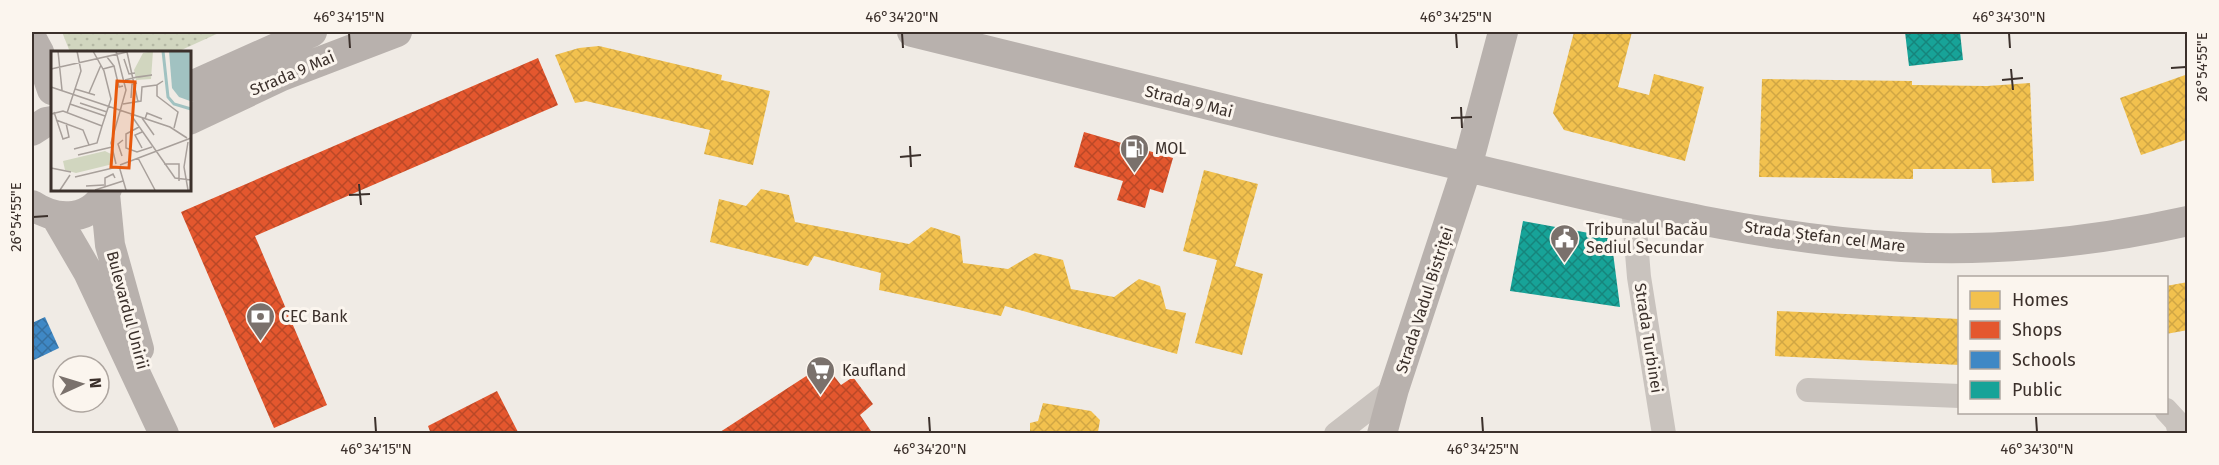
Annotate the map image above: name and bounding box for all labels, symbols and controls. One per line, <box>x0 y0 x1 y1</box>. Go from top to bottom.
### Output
text: 46°34'15"N <box>313 8 385 26</box>
text: 46°34'20"N <box>865 8 939 26</box>
text: 46°34'25"N <box>1420 8 1492 26</box>
text: 46°34'30"N <box>1972 8 2046 26</box>
text: 26°54'55"E <box>2193 32 2211 102</box>
street label: Strada 9 Mai <box>247 47 337 100</box>
inset map <box>51 51 190 190</box>
street label: Strada 9 Mai <box>1143 81 1235 122</box>
fuel station icon: MOL <box>1118 132 1150 174</box>
place label: MOL <box>1155 139 1186 158</box>
text: 26°54'55"E <box>7 182 25 252</box>
street label: Strada Ștefan cel Mare <box>1743 217 1907 257</box>
place label: Tribunalul Bacău Sediul Secundar <box>1586 220 1708 257</box>
public building icon: Tribunalul Bacău Sediul Secundar <box>1549 222 1581 264</box>
street label: Strada Vadul Bistriței <box>1392 224 1458 376</box>
street label: Bulevardul Unirii <box>103 249 152 371</box>
legend <box>1958 276 2168 414</box>
street label: Strada Turbinei <box>1630 282 1667 394</box>
text: Homes <box>2012 289 2068 311</box>
bank icon: CEC Bank <box>244 300 276 342</box>
place label: CEC Bank <box>281 307 348 326</box>
text: Shops <box>2012 319 2062 341</box>
text: Schools <box>2012 349 2076 371</box>
north arrow <box>51 354 111 414</box>
supermarket icon: Kaufland <box>805 354 837 396</box>
place label: Kaufland <box>842 361 906 380</box>
text: N <box>86 377 105 389</box>
text: Public <box>2012 379 2062 401</box>
text: 46°34'15"N <box>340 440 412 458</box>
text: 46°34'20"N <box>893 440 967 458</box>
text: 46°34'25"N <box>1447 440 1519 458</box>
text: 46°34'30"N <box>2000 440 2074 458</box>

